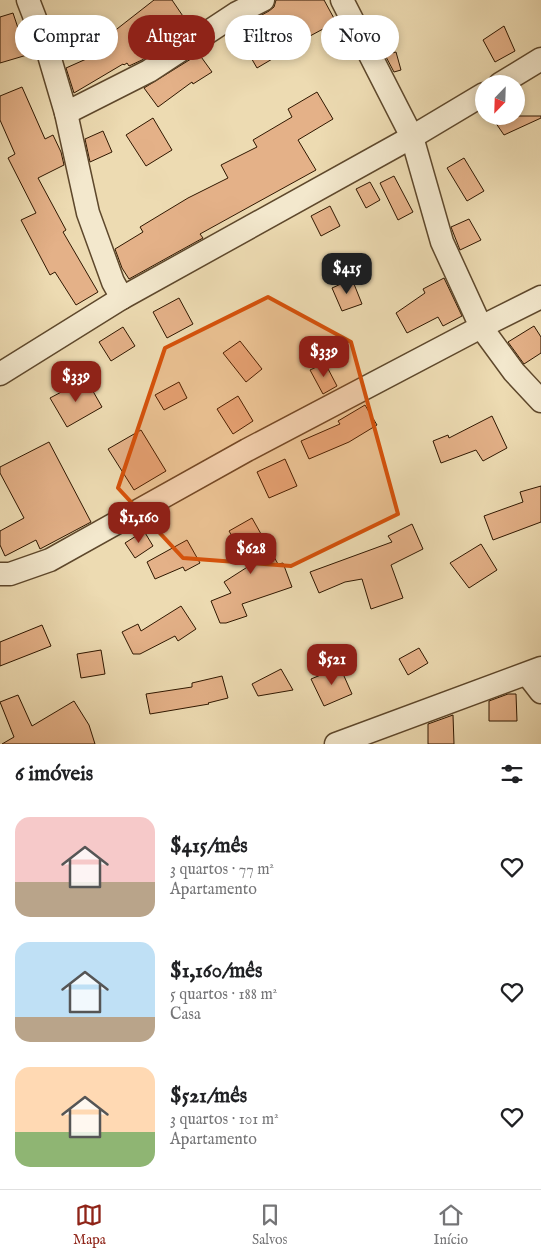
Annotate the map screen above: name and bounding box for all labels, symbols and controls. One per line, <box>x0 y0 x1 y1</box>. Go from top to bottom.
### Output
chip: Comprar <box>15 15 118 60</box>
chip: Alugar <box>128 15 215 60</box>
chip: Filtros <box>225 15 311 60</box>
chip: Novo <box>321 15 399 60</box>
north arrow <box>475 75 525 125</box>
map controls <box>475 75 525 125</box>
pin: $415 <box>317 252 377 295</box>
text: $415 <box>333 259 361 279</box>
pin: $339 <box>294 336 354 378</box>
text: $339 <box>310 342 338 362</box>
pin: $339 <box>46 360 106 403</box>
text: $339 <box>62 367 90 387</box>
pin: $1,160 <box>98 502 180 544</box>
text: $1,160 <box>119 508 159 528</box>
pin: $628 <box>221 532 281 575</box>
text: $628 <box>236 539 266 559</box>
pin: $521 <box>302 644 362 686</box>
text: $521 <box>318 650 346 670</box>
icon: filters <box>498 760 526 788</box>
text: 6 imóveis <box>15 761 93 788</box>
text: $415/mês <box>170 833 248 860</box>
icon: home <box>55 837 115 897</box>
icon: heart <box>498 853 526 881</box>
text: 3 quartos · 77 m² <box>170 860 274 880</box>
text: Apartamento <box>170 880 257 900</box>
text: $1,160/mês <box>170 958 262 985</box>
icon: home <box>55 962 115 1022</box>
icon: heart <box>498 978 526 1006</box>
text: 5 quartos · 188 m² <box>170 985 277 1005</box>
text: Casa <box>170 1005 201 1025</box>
text: $521/mês <box>170 1083 247 1110</box>
icon: home <box>55 1087 115 1147</box>
icon: heart <box>498 1103 526 1131</box>
text: 3 quartos · 101 m² <box>170 1110 279 1130</box>
text: Apartamento <box>170 1130 257 1150</box>
tab: Mapa <box>73 1201 106 1249</box>
tab: Salvos <box>252 1201 287 1249</box>
tab: Início <box>434 1201 468 1249</box>

